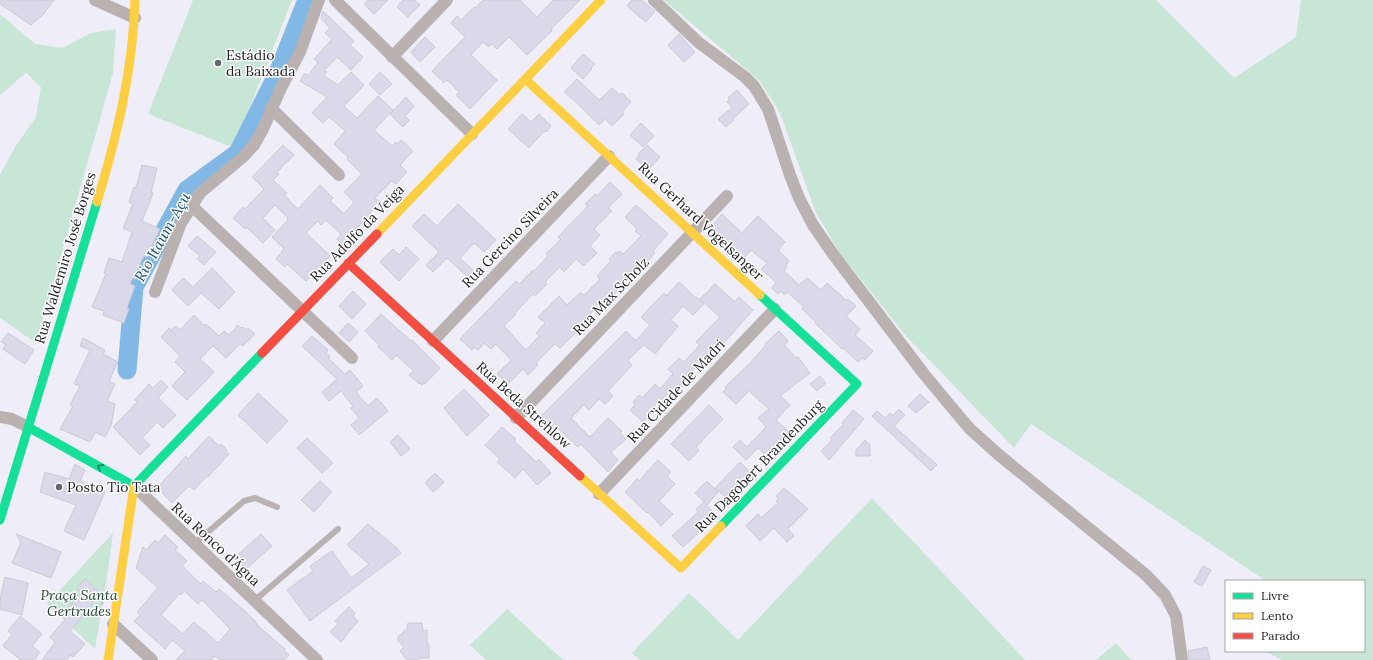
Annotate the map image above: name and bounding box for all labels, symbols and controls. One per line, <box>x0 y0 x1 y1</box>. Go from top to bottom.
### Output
place label: Estádio da Baixada <box>226 46 295 80</box>
marker: Estádio da Baixada <box>213 58 223 68</box>
street label: Rua Gerhard Vogelsanger <box>634 158 768 284</box>
street label: Rua Waldemiro José Borges <box>30 170 100 346</box>
street label: Rua Adolfo da Veiga <box>306 181 408 285</box>
street label: Rua Gercino Silveira <box>458 185 562 291</box>
water label: Rio Itaum-Açu <box>130 189 194 285</box>
street label: Rua Max Scholz <box>569 253 653 339</box>
street label: Rua Cidade de Madri <box>623 335 729 447</box>
street label: Rua Beda Strehlow <box>473 358 576 453</box>
street label: Rua Dagobert Brandenburg <box>691 396 827 536</box>
one-way arrow <box>96 465 104 472</box>
place label: Posto Tio Tata <box>67 478 160 496</box>
marker: Posto Tio Tata <box>54 482 64 492</box>
street label: Rua Ronco d’Água <box>168 498 264 590</box>
legend <box>1225 580 1365 652</box>
park label: Praça Santa Gertrudes <box>40 586 118 620</box>
text: Livre <box>1261 588 1289 603</box>
text: Lento <box>1261 608 1293 623</box>
text: Parado <box>1261 628 1300 643</box>

